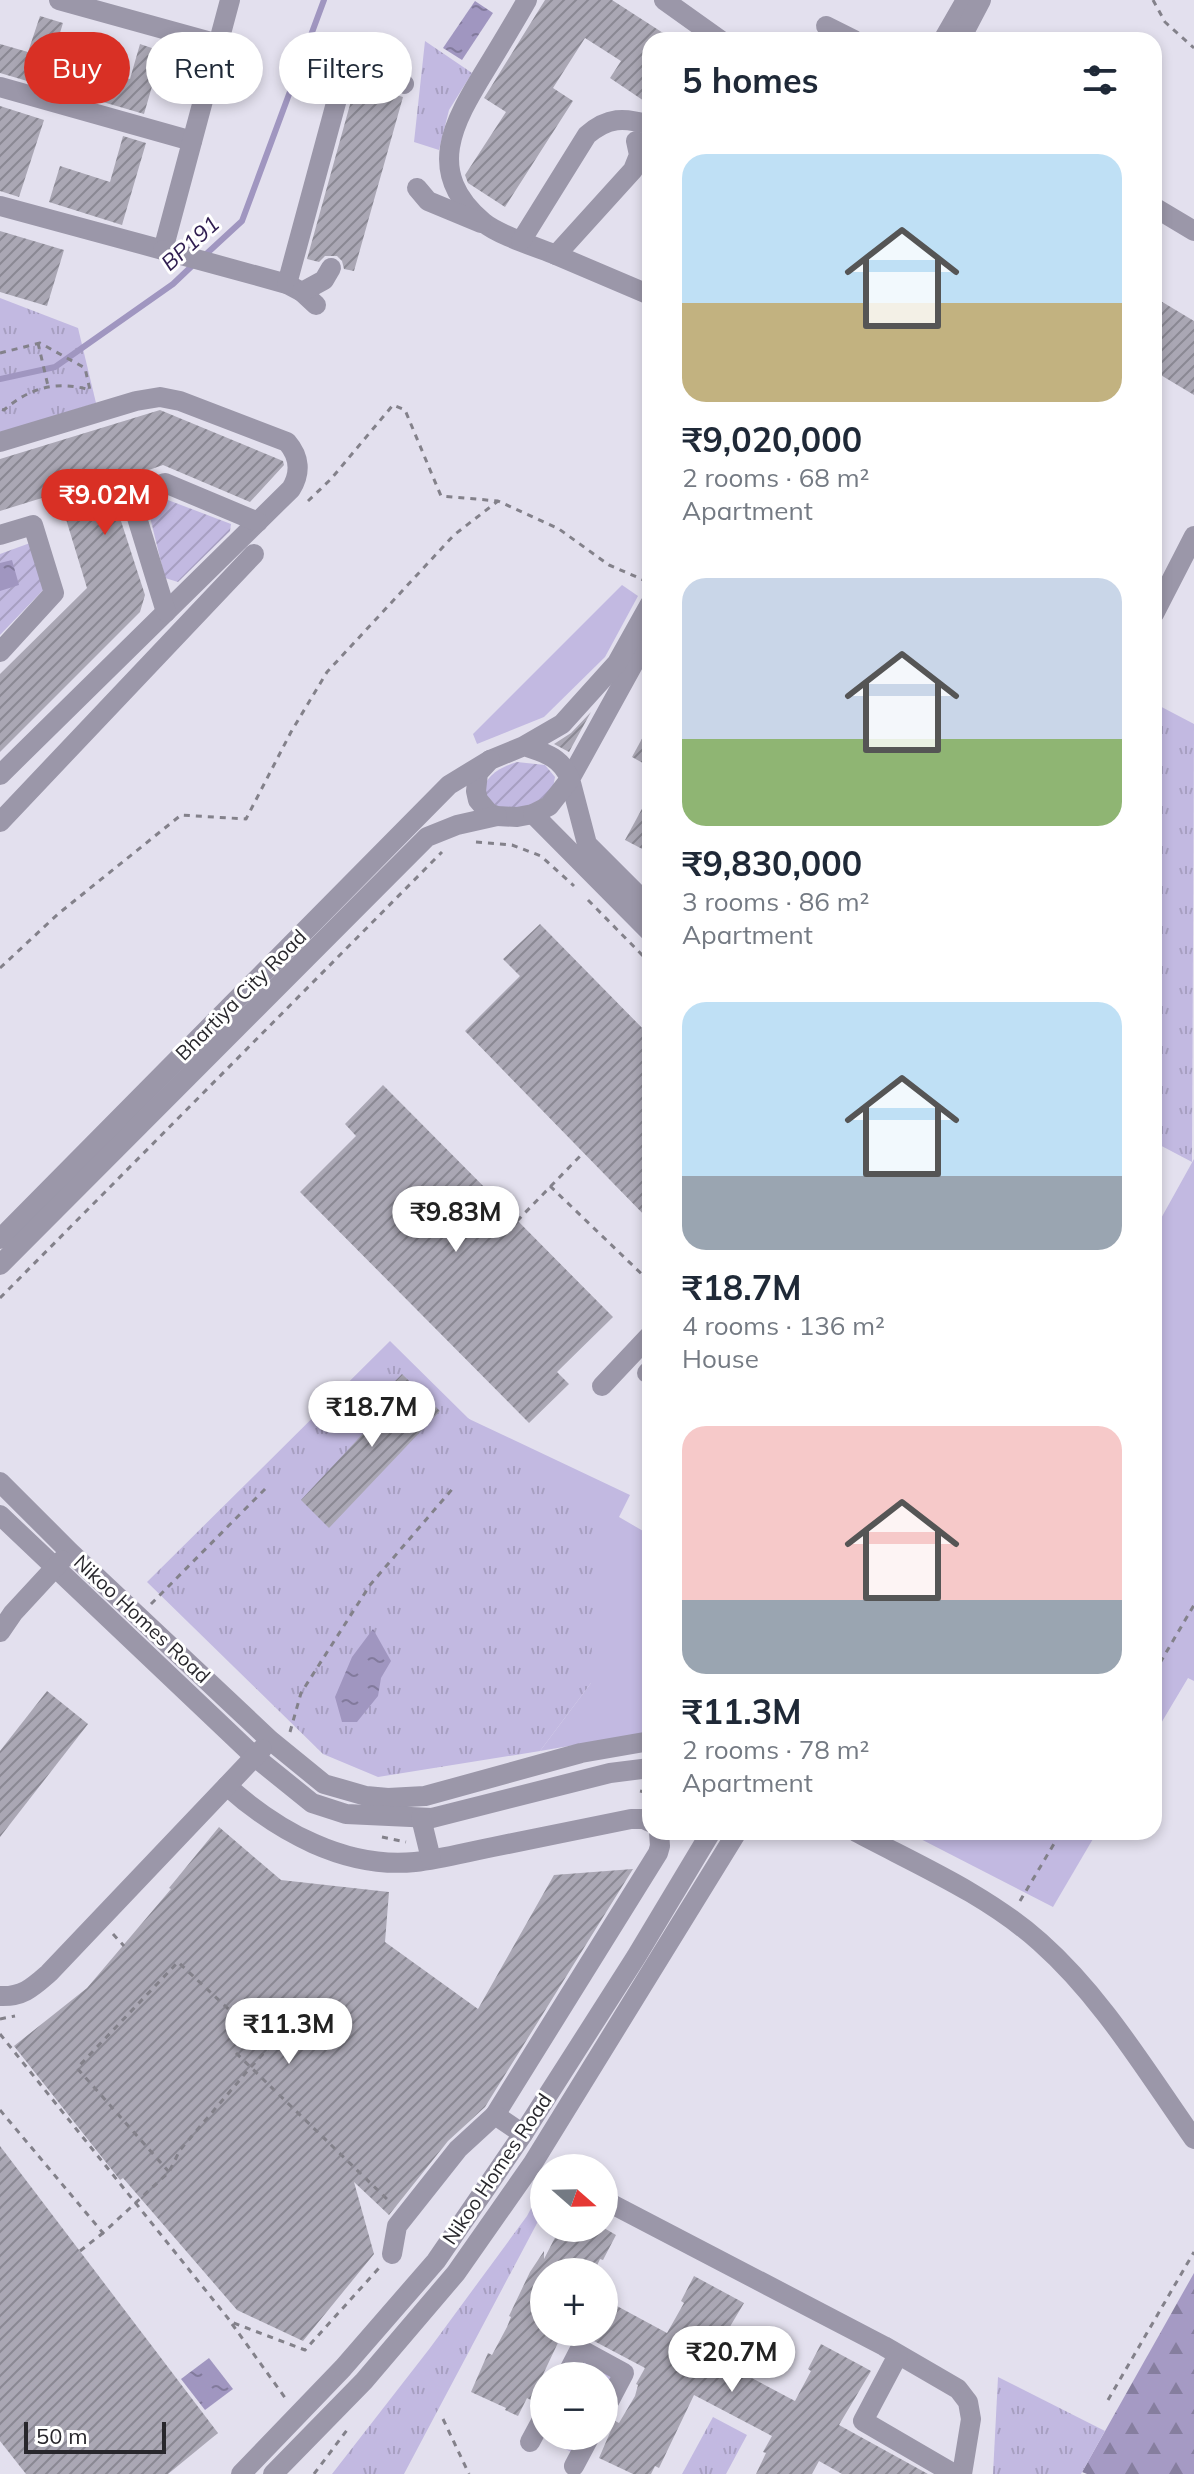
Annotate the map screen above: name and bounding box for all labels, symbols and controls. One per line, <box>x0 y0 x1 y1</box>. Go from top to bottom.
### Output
chip: Buy <box>24 32 130 104</box>
chip: Rent <box>146 32 263 104</box>
chip: Filters <box>279 32 412 104</box>
icon: filters <box>1078 58 1122 102</box>
text: 5 homes <box>682 59 819 102</box>
icon: home <box>830 206 974 350</box>
water label: BP191 <box>155 210 225 276</box>
text: ₹9,020,000 <box>682 418 862 461</box>
text: 2 rooms · 68 m² <box>682 461 869 494</box>
pin: ₹9.02M <box>40 469 170 537</box>
text: ₹9.02M <box>59 478 151 511</box>
text: Apartment <box>682 494 813 527</box>
icon: home <box>830 630 974 774</box>
text: ₹9,830,000 <box>682 842 862 885</box>
text: 3 rooms · 86 m² <box>682 885 869 918</box>
text: Apartment <box>682 918 813 951</box>
street label: Bhartiya City Road <box>170 924 311 1065</box>
icon: home <box>830 1054 974 1198</box>
pin: ₹9.83M <box>391 1186 521 1254</box>
text: ₹9.83M <box>410 1195 502 1228</box>
text: ₹18.7M <box>682 1266 802 1309</box>
text: 4 rooms · 136 m² <box>682 1309 885 1342</box>
text: House <box>682 1342 759 1375</box>
pin: ₹18.7M <box>307 1381 437 1449</box>
text: ₹18.7M <box>326 1390 418 1423</box>
icon: home <box>830 1478 974 1622</box>
street label: Nikoo Homes Road <box>69 1549 216 1688</box>
text: ₹11.3M <box>682 1690 802 1733</box>
text: 2 rooms · 78 m² <box>682 1733 869 1766</box>
text: Apartment <box>682 1766 813 1799</box>
pin: ₹11.3M <box>224 1998 354 2066</box>
text: ₹11.3M <box>243 2007 335 2040</box>
street label: Nikoo Homes Road <box>437 2088 556 2249</box>
north arrow <box>530 2154 618 2242</box>
map controls <box>530 2154 618 2450</box>
button: + <box>530 2258 618 2346</box>
pin: ₹20.7M <box>667 2326 797 2394</box>
text: ₹20.7M <box>686 2335 778 2368</box>
button: − <box>530 2362 618 2450</box>
scale bar <box>24 2418 166 2454</box>
text: 50 m <box>36 2422 87 2450</box>

